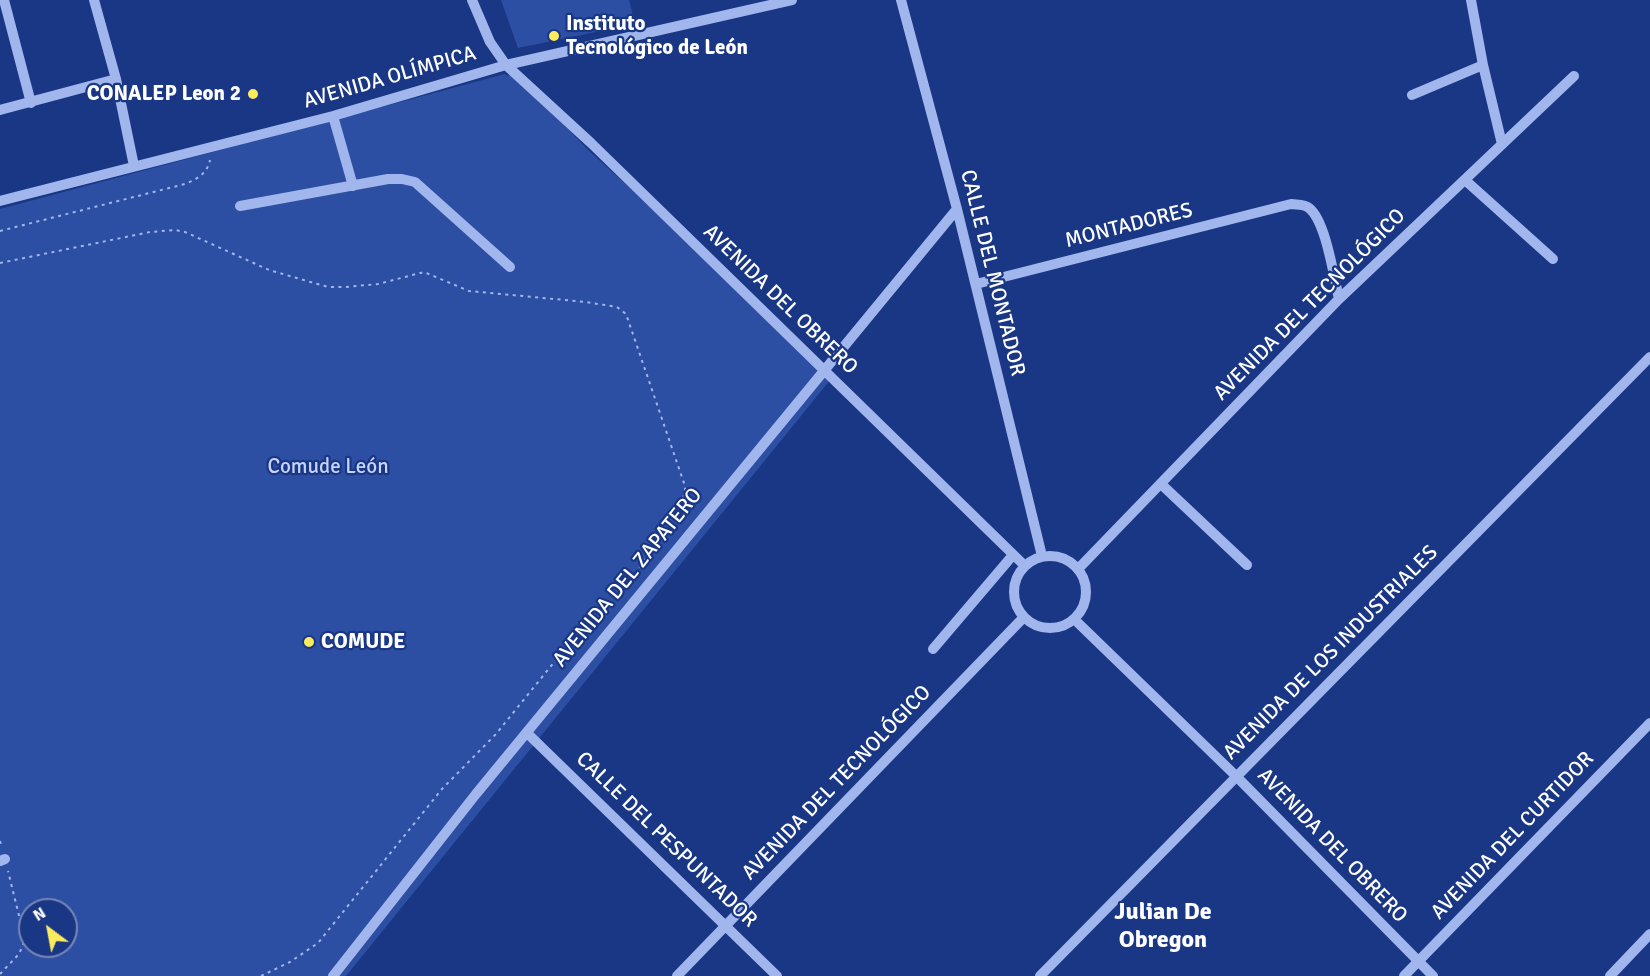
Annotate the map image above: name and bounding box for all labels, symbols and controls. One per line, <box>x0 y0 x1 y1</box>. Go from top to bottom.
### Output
place label: Instituto Tecnológico de León <box>566 11 748 61</box>
marker: Instituto Tecnológico de León <box>547 29 561 43</box>
street label: AVENIDA OLÍMPICA <box>301 41 479 115</box>
place label: CONALEP Leon 2 <box>87 81 241 107</box>
marker: CONALEP Leon 2 <box>246 87 260 101</box>
street label: CALLE DEL MONTADOR <box>954 167 1030 379</box>
street label: MONTADORES <box>1063 198 1195 254</box>
street label: AVENIDA DEL TECNOLÓGICO <box>1209 204 1411 406</box>
street label: AVENIDA DEL OBRERO <box>698 220 862 380</box>
park label: Comude León <box>267 454 389 480</box>
street label: AVENIDA DEL ZAPATERO <box>548 483 708 673</box>
street label: AVENIDA DE LOS INDUSTRIALES <box>1218 540 1444 766</box>
place label: COMUDE <box>321 629 405 655</box>
marker: COMUDE <box>302 635 316 649</box>
street label: AVENIDA DEL TECNOLÓGICO <box>737 680 937 886</box>
street label: CALLE DEL PESPUNTADOR <box>570 747 762 933</box>
street label: AVENIDA DEL CURTIDOR <box>1426 747 1600 925</box>
street label: AVENIDA DEL OBRERO <box>1252 764 1412 928</box>
north arrow <box>18 898 78 958</box>
district label: Julian De Obregon <box>1114 899 1212 955</box>
text: N <box>29 903 50 926</box>

